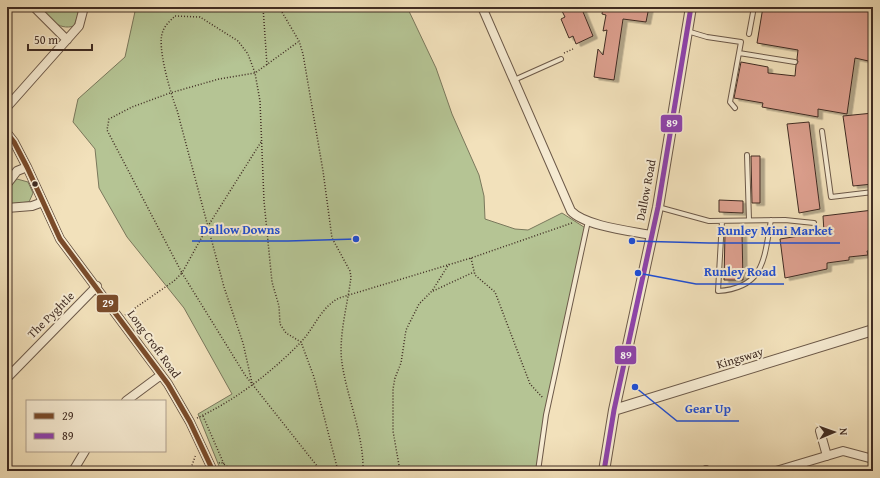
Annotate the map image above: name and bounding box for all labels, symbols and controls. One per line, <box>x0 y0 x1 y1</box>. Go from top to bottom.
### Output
scale bar <box>28 26 92 52</box>
text: 50 m <box>34 31 58 48</box>
line badge: 89 <box>660 114 683 133</box>
text: 89 <box>666 115 678 131</box>
street label: Dallow Road <box>631 157 660 222</box>
unlabelled marker <box>30 179 40 189</box>
callout: Dallow Downs <box>192 216 288 241</box>
callout: Runley Mini Market <box>709 218 840 243</box>
text: Dallow Downs <box>200 220 280 239</box>
text: Runley Mini Market <box>717 221 833 240</box>
callout: Runley Road <box>696 259 784 284</box>
text: Runley Road <box>704 262 777 281</box>
street label: The Pyghtle <box>23 287 78 342</box>
line badge: 29 <box>96 294 119 313</box>
text: 29 <box>102 295 114 311</box>
street label: Long Croft Road <box>124 306 185 382</box>
street label: Kingsway <box>714 342 765 373</box>
line badge: 89 <box>614 345 637 365</box>
text: 89 <box>620 347 632 363</box>
callout: Gear Up <box>677 396 739 421</box>
text: Gear Up <box>685 399 732 418</box>
legend <box>26 400 166 452</box>
text: 29 <box>62 407 74 424</box>
north arrow <box>814 412 854 452</box>
text: 89 <box>62 427 74 444</box>
text: N <box>836 428 852 436</box>

